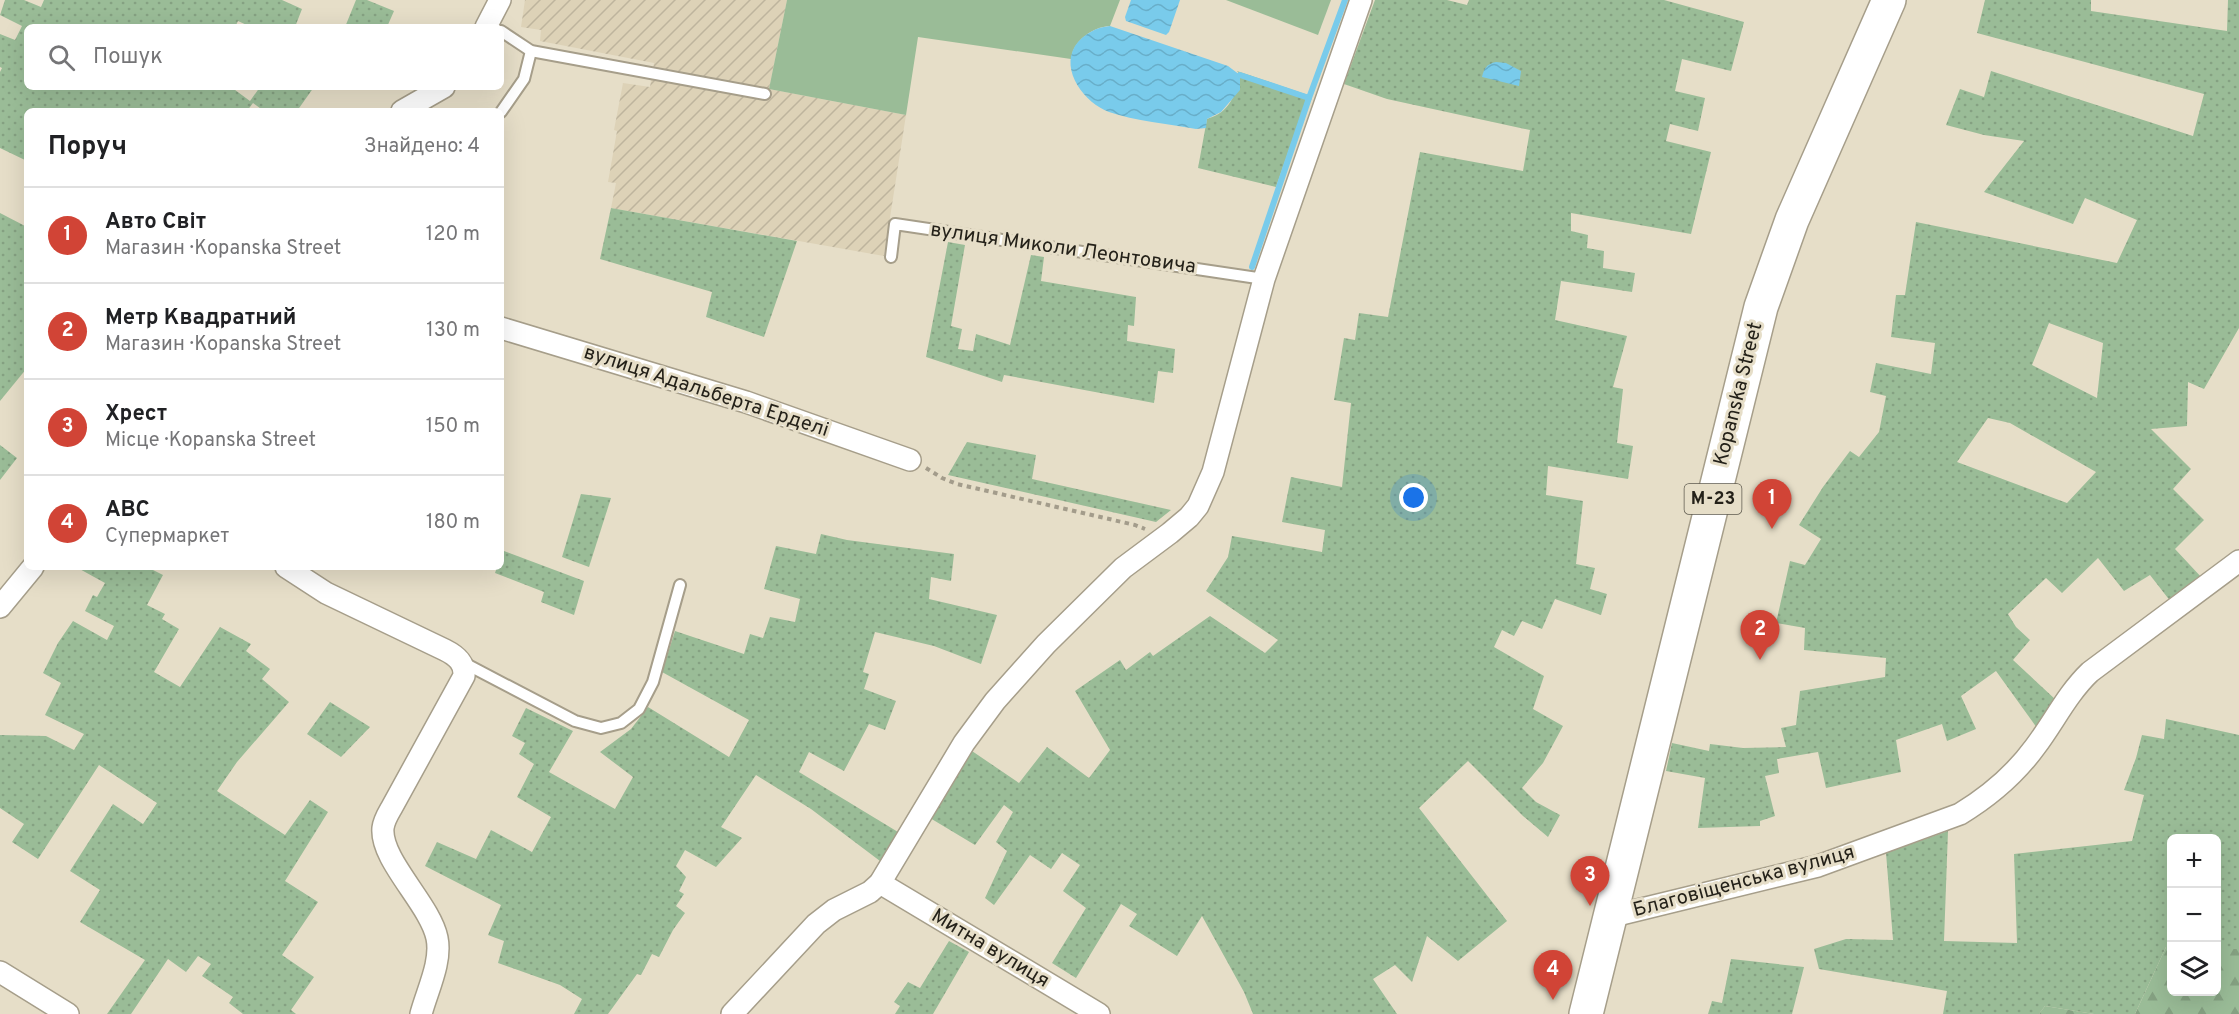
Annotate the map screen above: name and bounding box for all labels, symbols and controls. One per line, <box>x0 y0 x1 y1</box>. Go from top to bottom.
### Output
search box <box>24 24 504 90</box>
icon: search <box>45 41 78 74</box>
text: Пошук <box>93 44 163 71</box>
text: Поруч <box>48 131 127 164</box>
text: Знайдено: 4 <box>364 134 480 160</box>
text: Авто Світ <box>105 209 206 236</box>
street label: вулиця Миколи Леонтовича <box>929 217 1197 281</box>
text: 1 <box>64 222 72 248</box>
text: 120 m <box>426 222 480 248</box>
text: Магазин · Kopanska Street <box>105 236 341 262</box>
text: Метр Квадратний <box>105 305 296 332</box>
text: 2 <box>61 318 74 344</box>
text: 130 m <box>426 318 480 344</box>
street label: Kopanska Street <box>1709 319 1769 469</box>
text: Магазин · Kopanska Street <box>105 332 341 358</box>
street label: вулиця Адальберта Ерделі <box>580 340 832 444</box>
text: Хрест <box>105 401 167 428</box>
text: 3 <box>62 414 74 440</box>
text: 150 m <box>426 414 480 440</box>
text: Місце · Kopanska Street <box>105 428 316 454</box>
pin: 1 <box>1752 480 1792 529</box>
your location <box>1399 483 1428 512</box>
road number: М-23 <box>1684 484 1742 514</box>
text: ABC <box>105 497 150 524</box>
text: 4 <box>61 510 74 536</box>
text: 180 m <box>426 510 480 536</box>
text: Супермаркет <box>105 524 229 550</box>
pin: 2 <box>1740 610 1780 660</box>
map controls <box>2167 834 2221 996</box>
button: + <box>2167 834 2221 888</box>
street label: Благовіщенська вулиця <box>1630 840 1858 924</box>
pin: 3 <box>1570 856 1610 906</box>
button: − <box>2167 888 2221 942</box>
street label: Митна вулиця <box>926 904 1054 994</box>
button: layers <box>2167 942 2221 996</box>
pin: 4 <box>1534 950 1572 1000</box>

